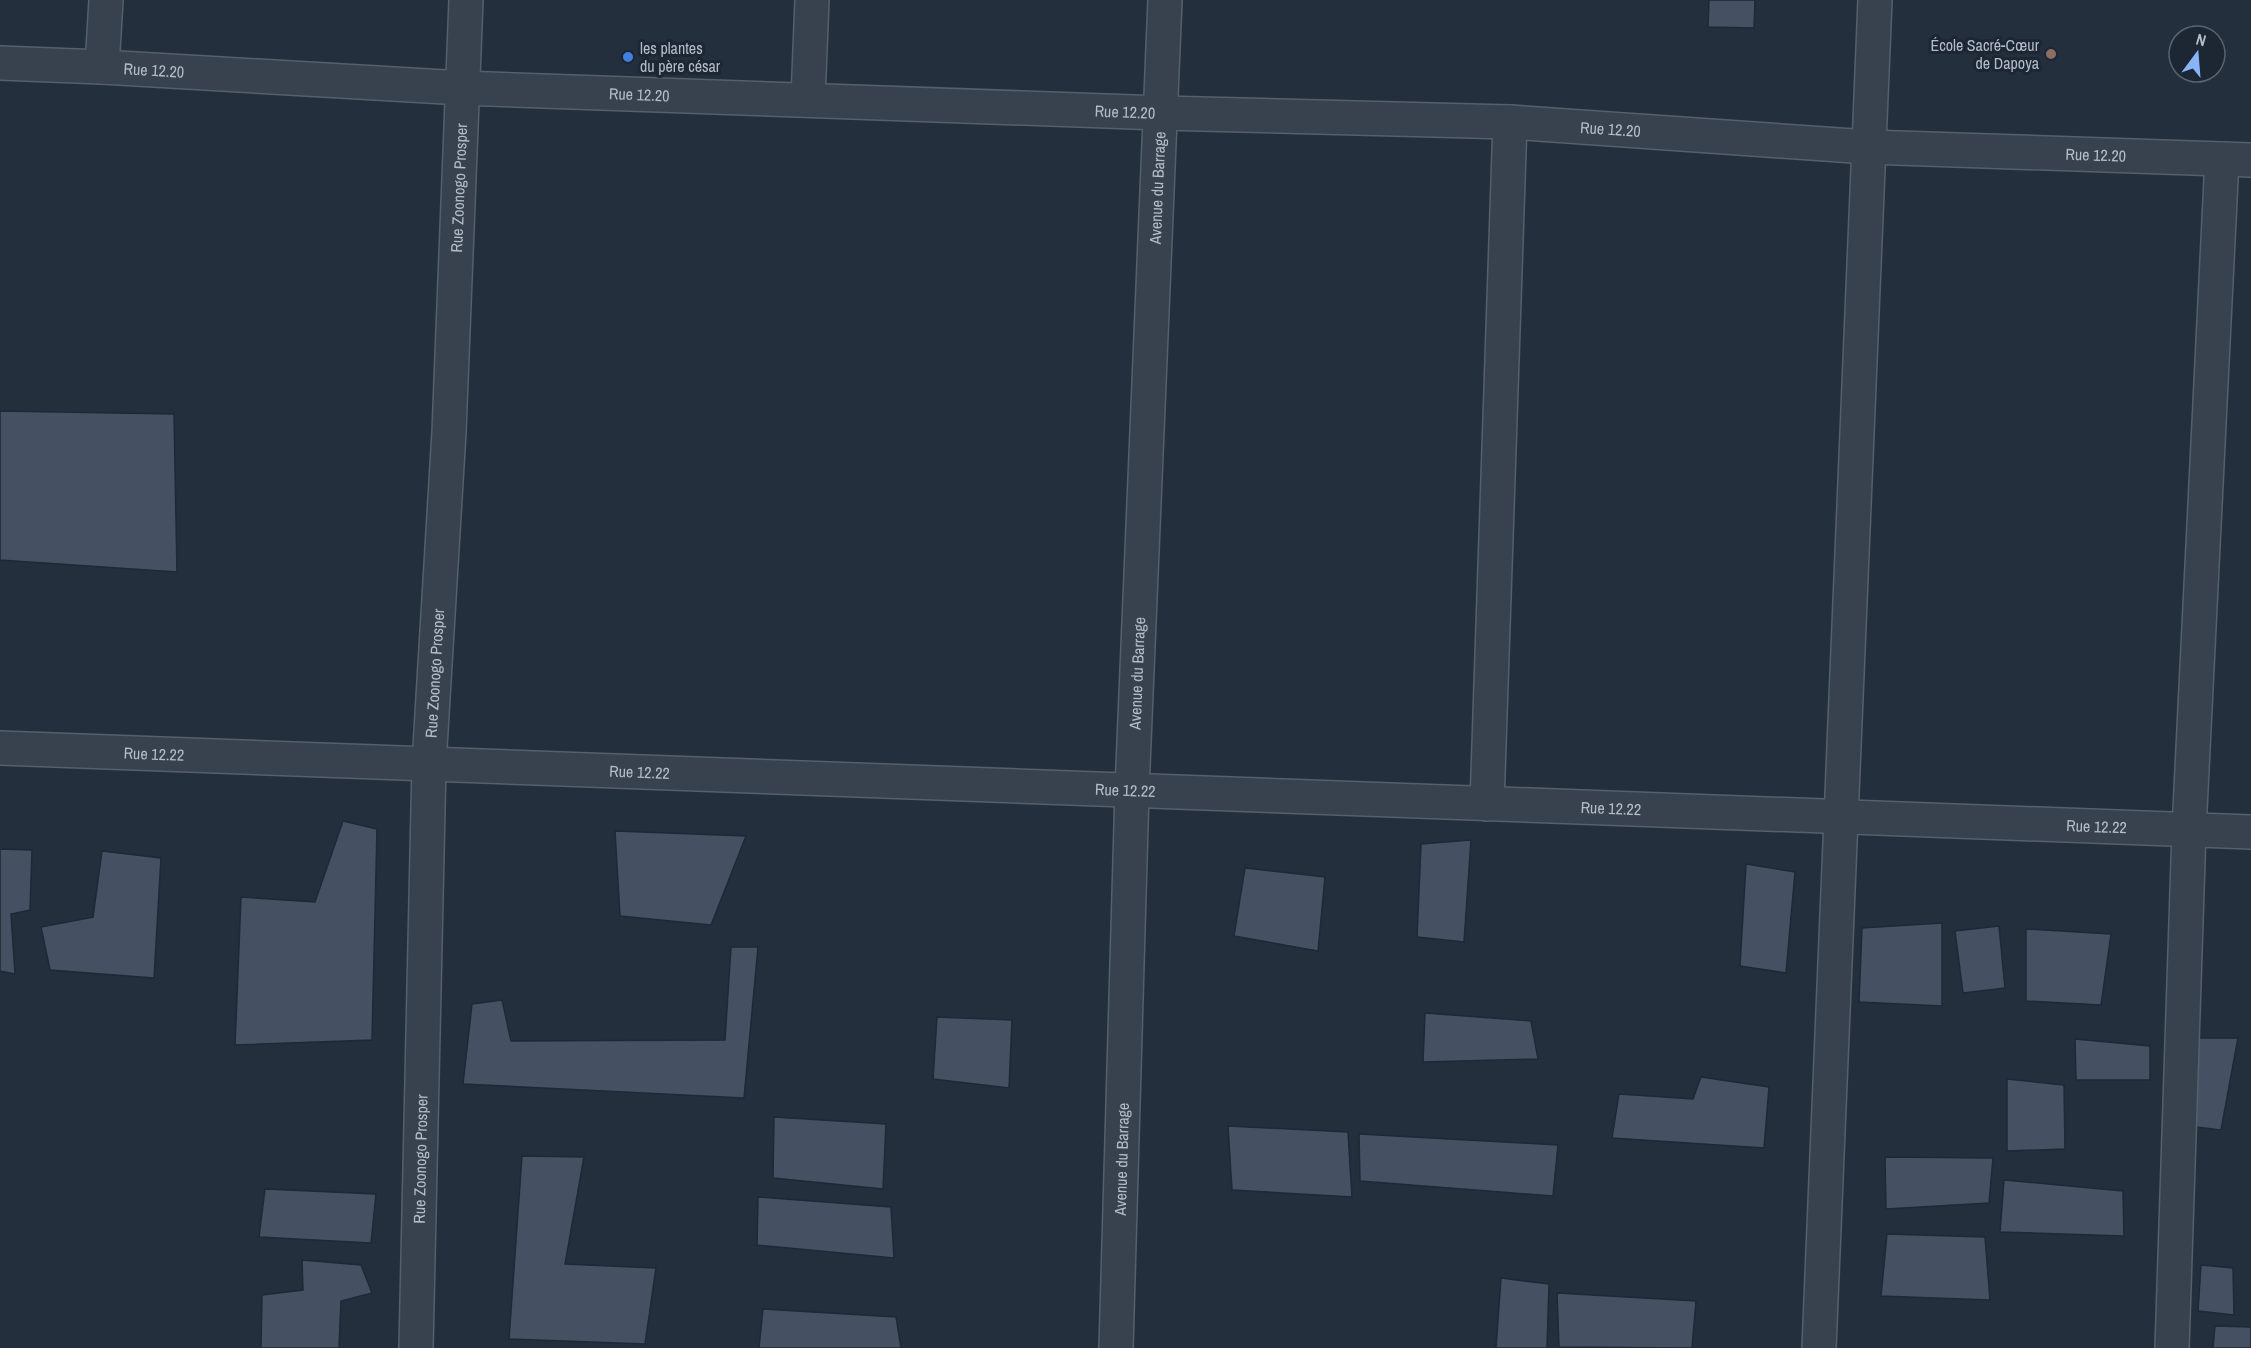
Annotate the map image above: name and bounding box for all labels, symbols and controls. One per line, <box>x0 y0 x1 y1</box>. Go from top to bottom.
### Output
north arrow <box>2167 24 2227 84</box>
text: N <box>2194 28 2209 51</box>
place label: École Sacré-Cœur de Dapoya <box>1930 34 2040 74</box>
place label: les plantes du père césar <box>640 37 721 77</box>
marker: École Sacré-Cœur de Dapoya <box>2044 47 2058 61</box>
marker: les plantes du père césar <box>621 50 635 64</box>
street label: Rue 12.20 <box>123 57 185 83</box>
street label: Rue 12.20 <box>609 82 670 106</box>
street label: Rue 12.20 <box>1094 100 1156 124</box>
street label: Rue 12.20 <box>1580 116 1641 142</box>
street label: Rue Zoonogo Prosper <box>445 122 472 253</box>
street label: Avenue du Barrage <box>1144 131 1171 246</box>
street label: Rue 12.20 <box>2065 143 2126 167</box>
street label: Rue Zoonogo Prosper <box>420 608 449 738</box>
street label: Avenue du Barrage <box>1123 616 1150 731</box>
street label: Rue 12.22 <box>123 742 185 766</box>
street label: Rue 12.22 <box>609 760 670 784</box>
street label: Rue 12.22 <box>1095 778 1156 802</box>
street label: Rue 12.22 <box>1580 796 1642 820</box>
street label: Rue 12.22 <box>2066 814 2127 838</box>
street label: Rue Zoonogo Prosper <box>408 1094 433 1224</box>
street label: Avenue du Barrage <box>1109 1102 1134 1217</box>

